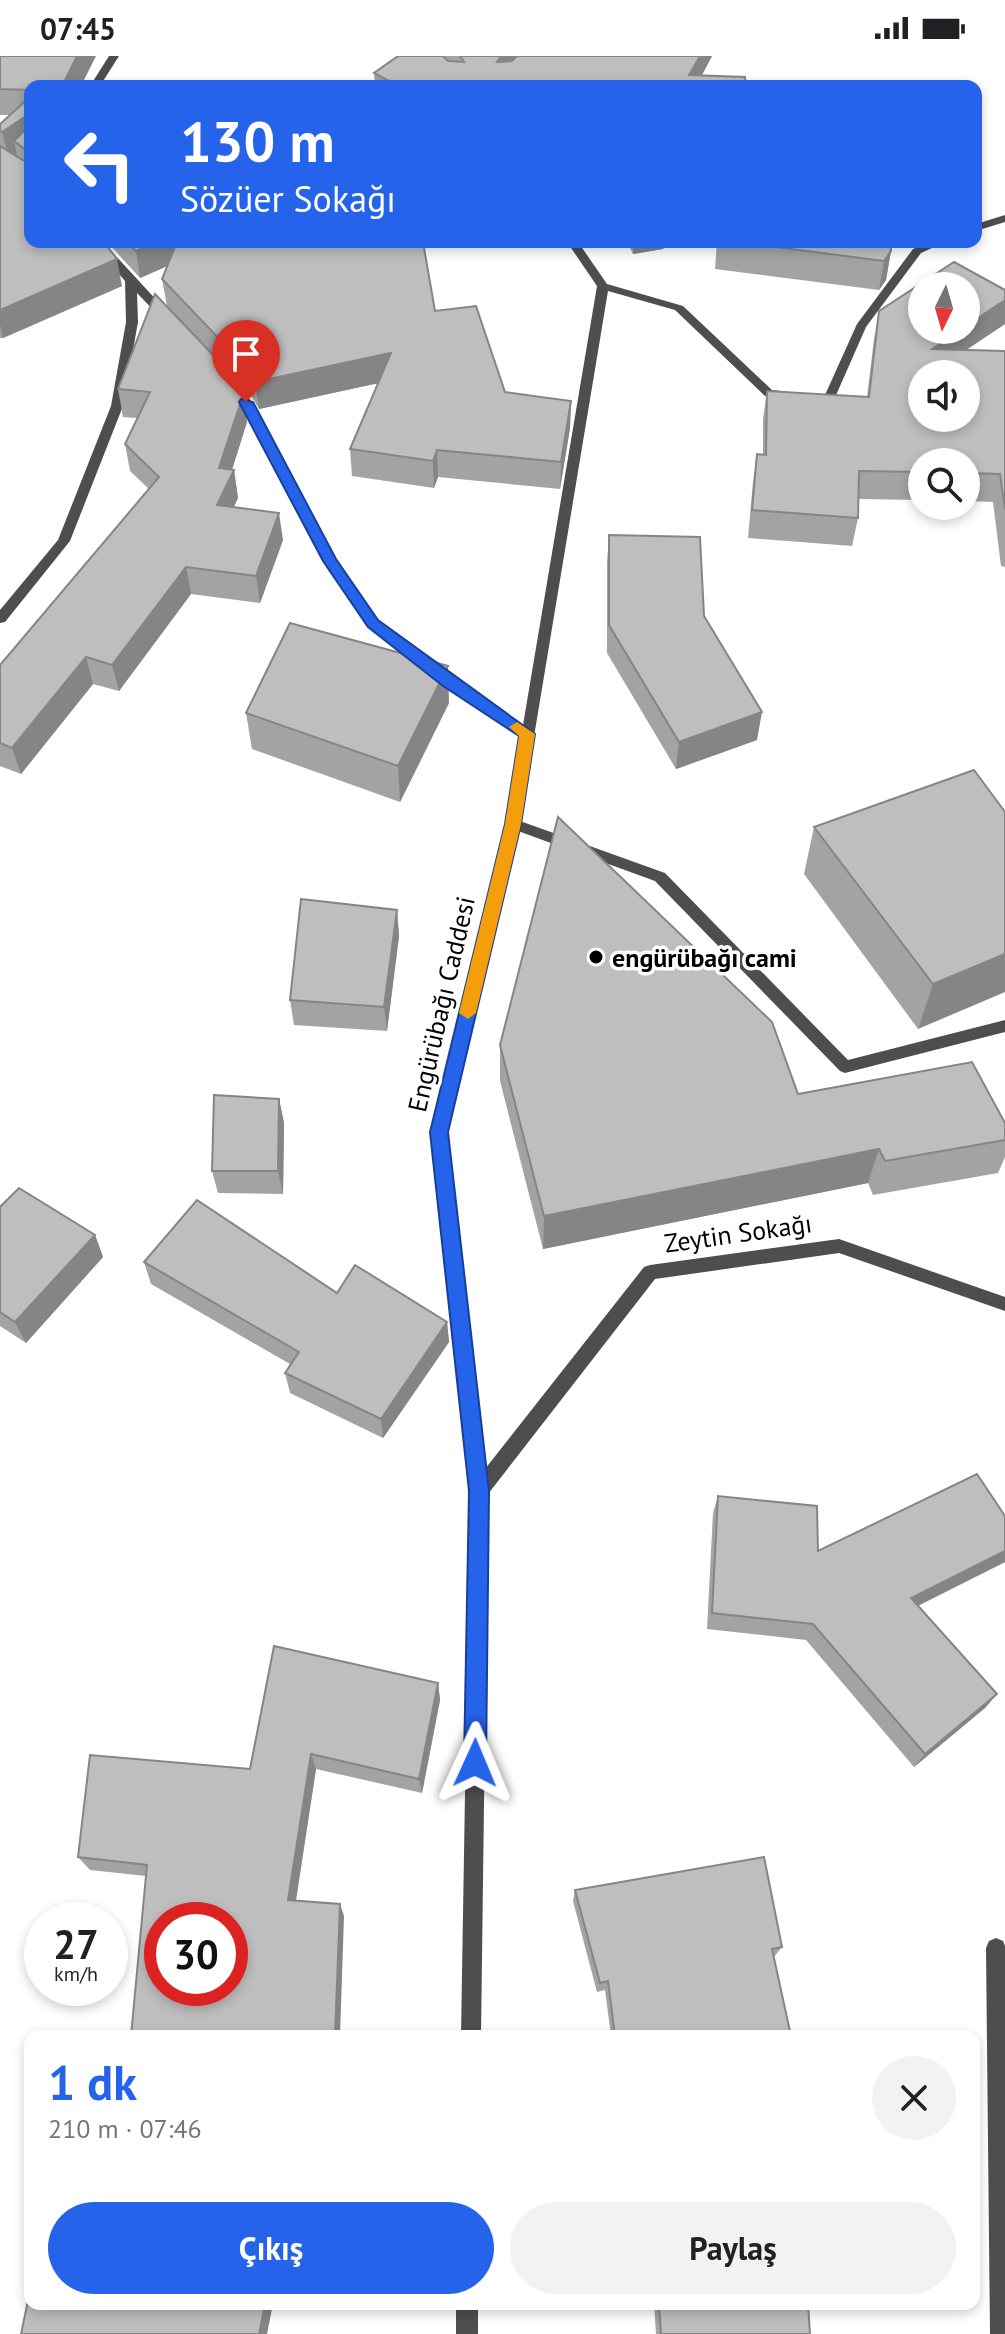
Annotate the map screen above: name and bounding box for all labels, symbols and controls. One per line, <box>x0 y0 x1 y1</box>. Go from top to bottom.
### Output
text: 07:45 <box>40 9 116 48</box>
text: 130 m <box>180 105 335 177</box>
icon: left <box>48 112 152 216</box>
text: Sözüer Sokağı <box>180 175 396 222</box>
north arrow <box>908 272 980 344</box>
map controls <box>908 272 980 520</box>
pin <box>212 320 280 402</box>
icon: arrive <box>224 332 268 376</box>
button: sound <box>908 360 980 432</box>
button: search <box>908 448 980 520</box>
street label: Engürübağı Caddesi <box>400 893 482 1115</box>
place label: engürübağı cami <box>612 941 797 974</box>
marker: engürübağı cami <box>587 948 605 966</box>
street label: Zeytin Sokağı <box>662 1206 814 1260</box>
position arrow <box>433 1721 517 1805</box>
speed limit sign: 30 <box>144 1902 248 2006</box>
text: 27 <box>53 1918 99 1970</box>
text: km/h <box>54 1961 98 1987</box>
text: 1 dk <box>48 2051 137 2113</box>
button: close <box>872 2056 956 2140</box>
text: 210 m · 07:46 <box>48 2112 202 2145</box>
button: Çıkış <box>48 2202 494 2294</box>
button: Paylaş <box>510 2202 956 2294</box>

